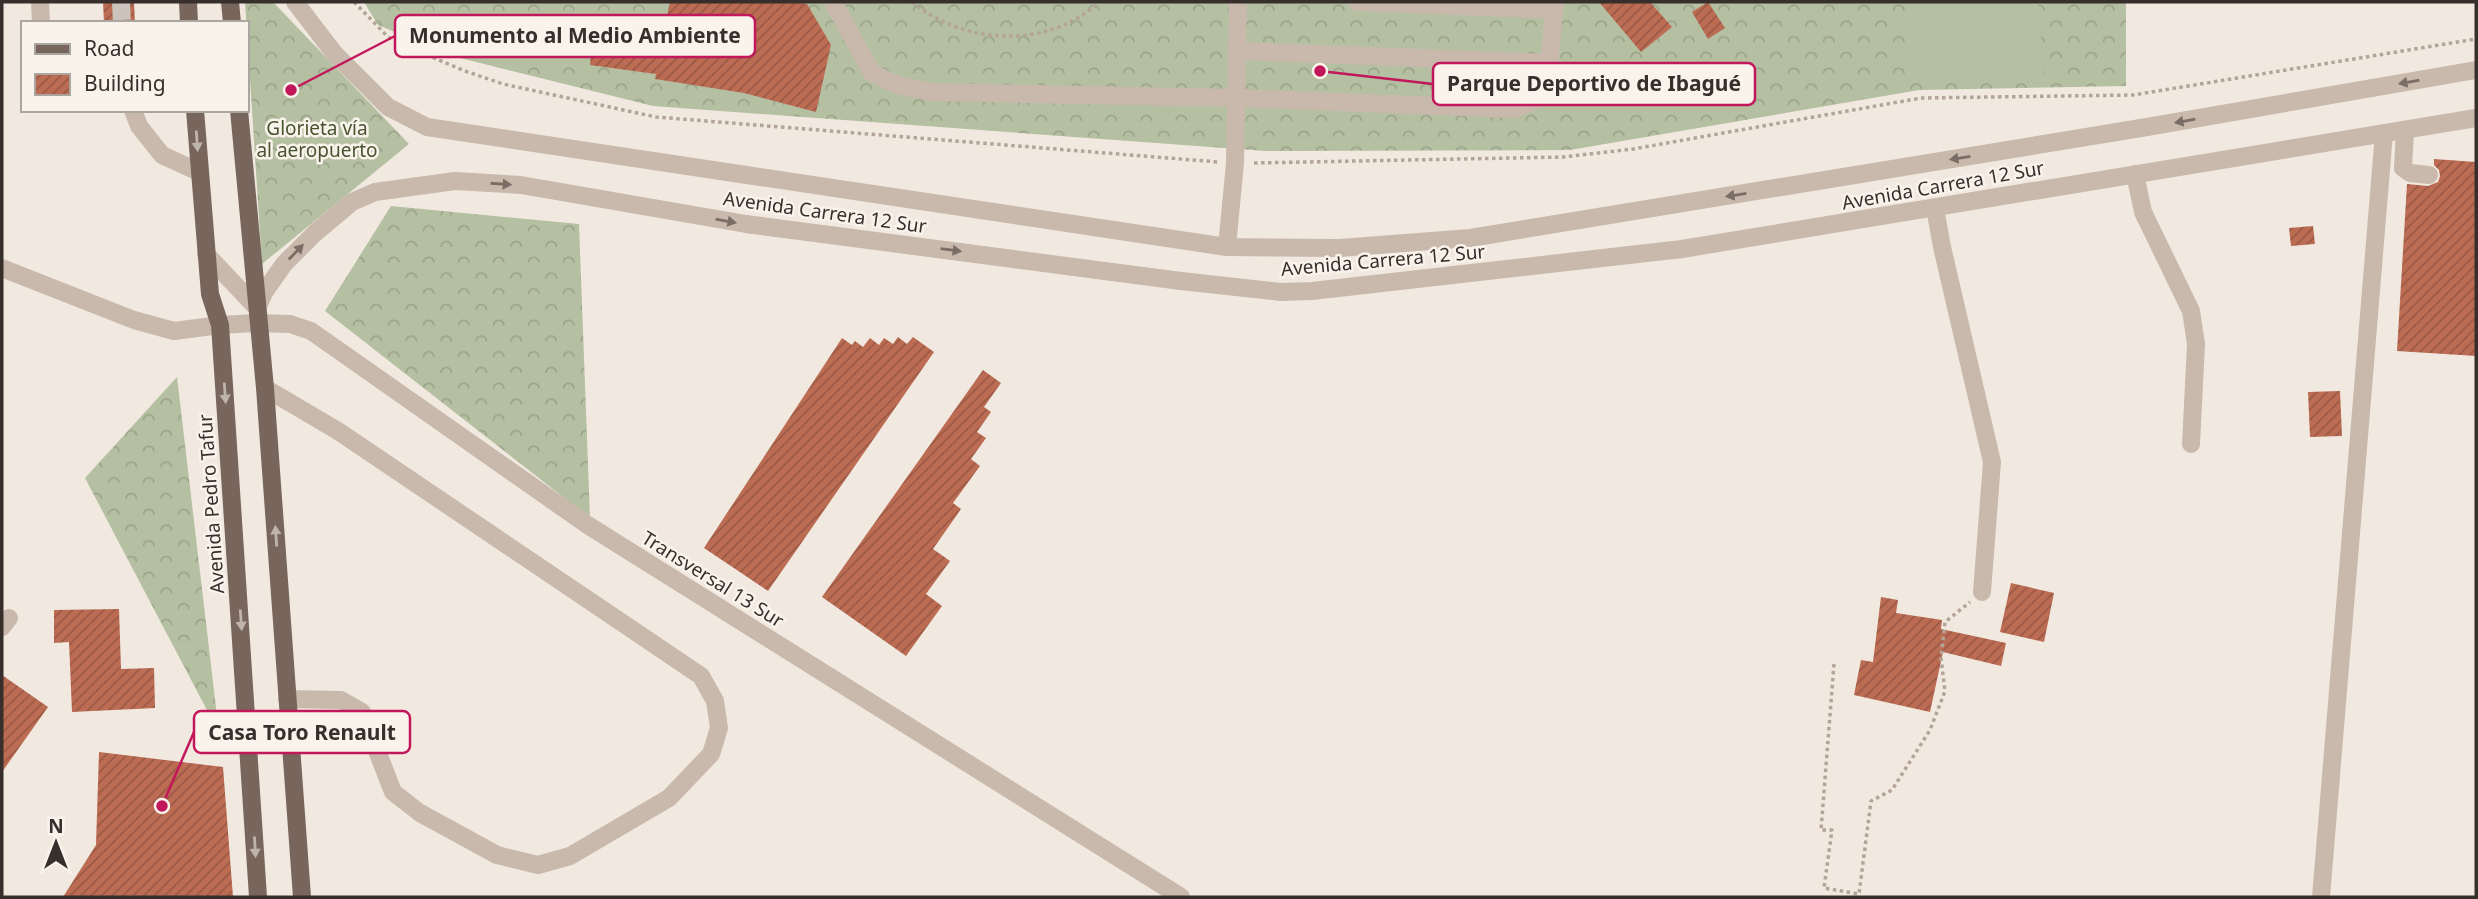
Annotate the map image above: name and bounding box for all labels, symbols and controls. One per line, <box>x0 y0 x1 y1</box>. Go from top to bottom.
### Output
callout: Monumento al Medio Ambiente <box>395 15 755 57</box>
legend <box>21 21 248 112</box>
text: Monumento al Medio Ambiente <box>409 21 741 49</box>
text: Road <box>84 34 134 62</box>
callout: Parque Deportivo de Ibagué <box>1433 63 1755 105</box>
text: Building <box>84 69 166 97</box>
text: Parque Deportivo de Ibagué <box>1447 69 1741 97</box>
one-way arrow <box>2398 76 2420 87</box>
park label: Glorieta vía al aeropuerto <box>256 115 378 163</box>
one-way arrow <box>2174 115 2196 126</box>
one-way arrow <box>192 130 203 152</box>
one-way arrow <box>1949 153 1971 164</box>
street label: Avenida Carrera 12 Sur <box>1840 154 2046 216</box>
one-way arrow <box>490 179 512 190</box>
street label: Avenida Carrera 12 Sur <box>722 185 928 239</box>
one-way arrow <box>1725 190 1747 201</box>
one-way arrow <box>715 216 737 227</box>
street label: Avenida Carrera 12 Sur <box>1280 238 1486 282</box>
one-way arrow <box>287 244 303 261</box>
one-way arrow <box>940 245 962 256</box>
one-way arrow <box>220 382 231 404</box>
street label: Avenida Pedro Tafur <box>192 413 230 595</box>
one-way arrow <box>270 525 281 547</box>
street label: Transversal 13 Sur <box>637 525 789 633</box>
one-way arrow <box>235 609 246 631</box>
callout: Casa Toro Renault <box>194 711 410 753</box>
text: Casa Toro Renault <box>208 718 396 746</box>
north arrow <box>21 808 91 878</box>
text: N <box>48 813 64 839</box>
one-way arrow <box>250 836 261 858</box>

